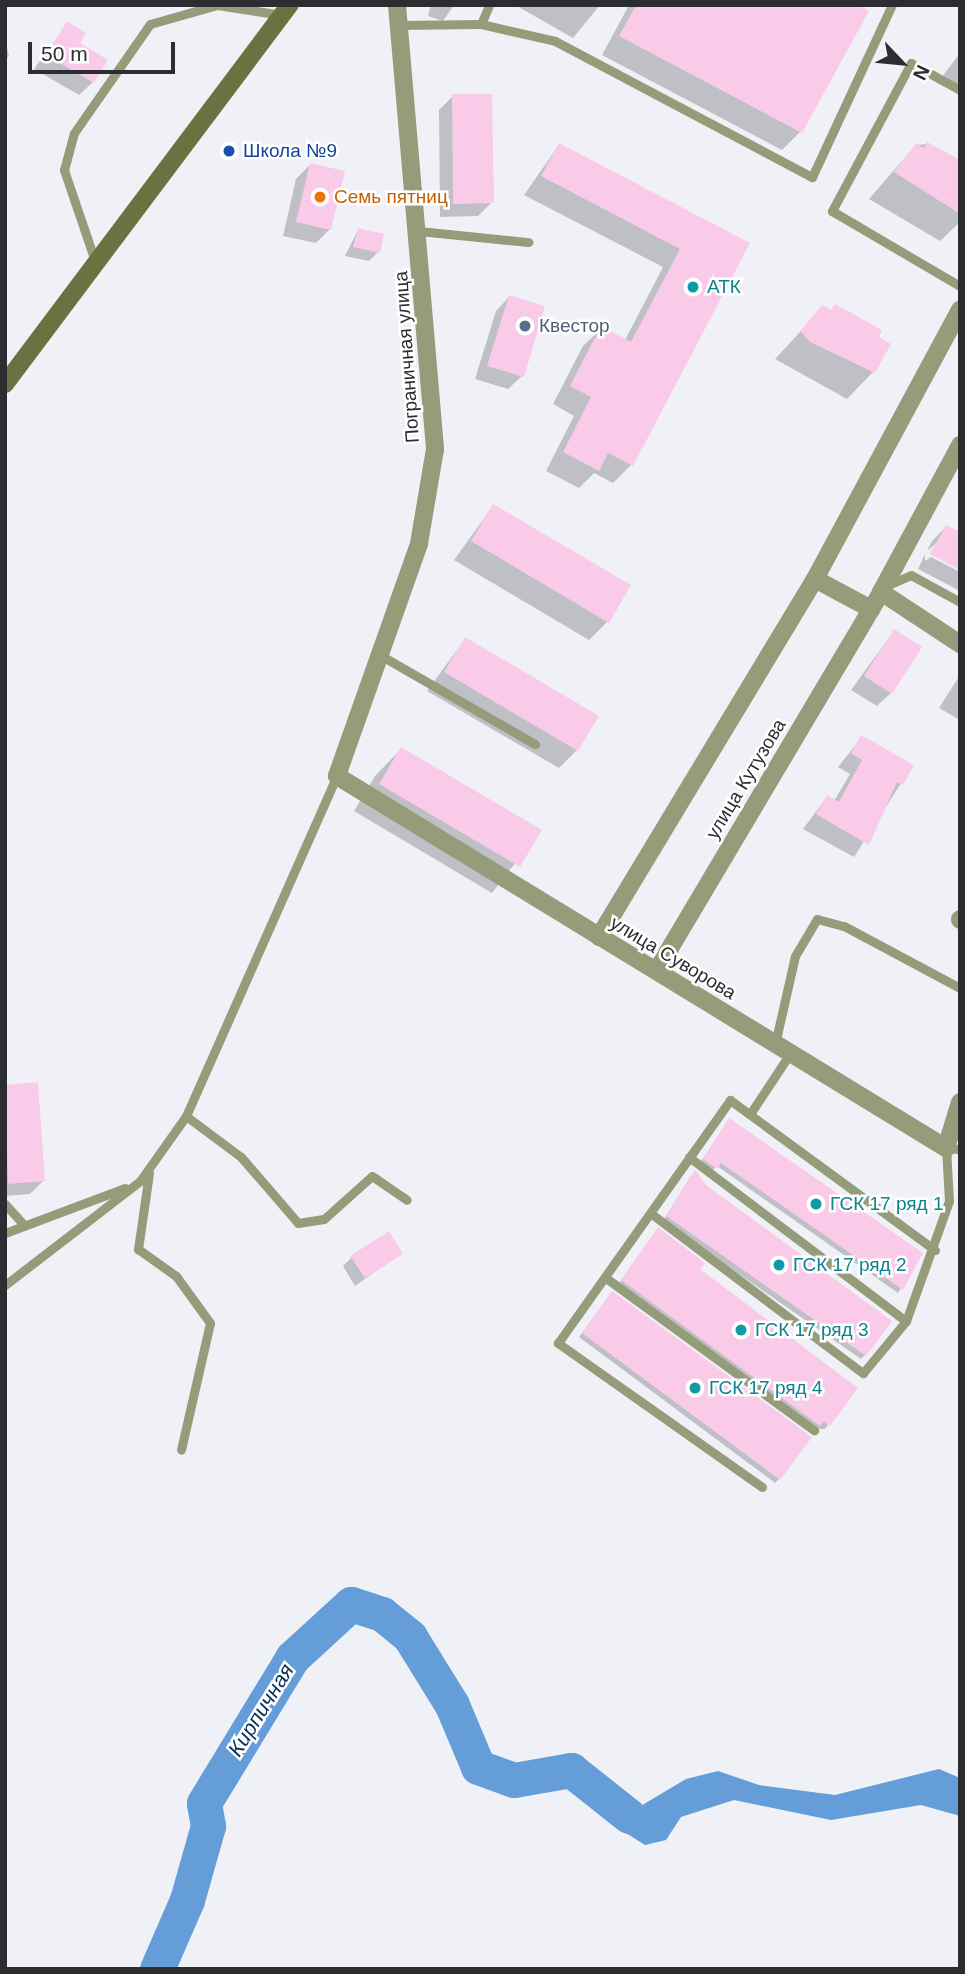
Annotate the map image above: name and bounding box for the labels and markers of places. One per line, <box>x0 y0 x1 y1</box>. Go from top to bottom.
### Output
place label: Школа №9 <box>243 140 337 162</box>
marker: Школа №9 <box>221 143 237 159</box>
place label: Семь пятниц <box>334 186 448 208</box>
marker: Семь пятниц <box>312 189 328 205</box>
place label: АТК <box>707 276 741 298</box>
marker: АТК <box>685 279 701 295</box>
place label: Квестор <box>539 315 610 337</box>
marker: Квестор <box>517 318 533 334</box>
place label: ГСК 17 ряд 1 <box>830 1193 943 1215</box>
marker: ГСК 17 ряд 1 <box>808 1196 824 1212</box>
place label: ГСК 17 ряд 2 <box>793 1254 906 1276</box>
marker: ГСК 17 ряд 2 <box>771 1257 787 1273</box>
place label: ГСК 17 ряд 3 <box>755 1319 868 1341</box>
marker: ГСК 17 ряд 3 <box>733 1322 749 1338</box>
place label: ГСК 17 ряд 4 <box>709 1377 822 1399</box>
marker: ГСК 17 ряд 4 <box>687 1380 703 1396</box>

